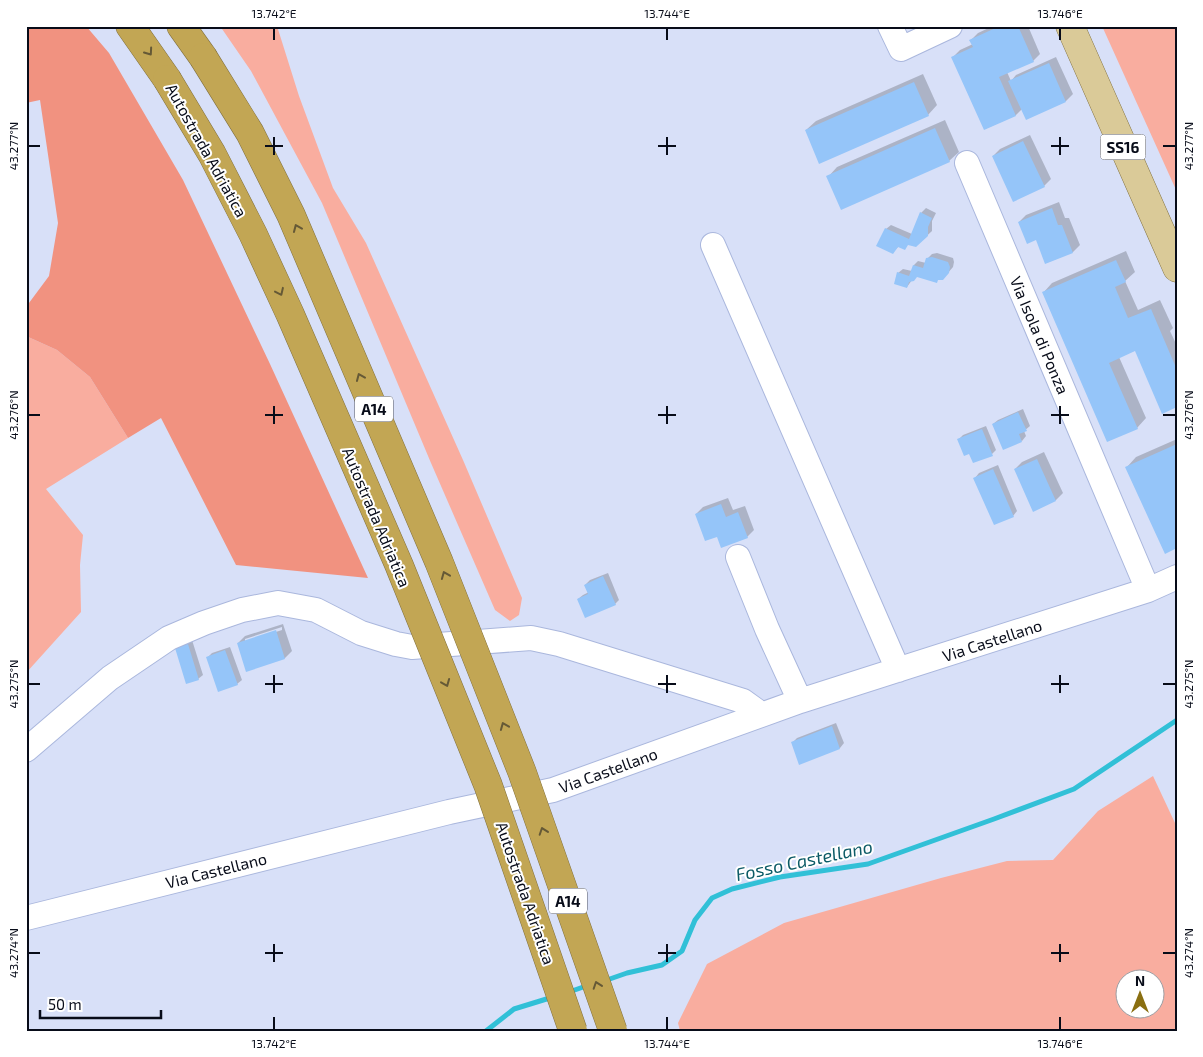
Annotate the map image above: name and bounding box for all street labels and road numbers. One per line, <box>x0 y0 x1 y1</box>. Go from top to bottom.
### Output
street label: Autostrada Adriatica <box>162 80 252 220</box>
road number: SS16 <box>1100 134 1146 160</box>
street label: Via Isola di Ponza <box>1007 273 1073 397</box>
road number: A14 <box>355 396 393 422</box>
street label: Autostrada Adriatica <box>339 444 415 590</box>
street label: Via Castellano <box>940 615 1044 665</box>
street label: Via Castellano <box>556 743 660 797</box>
street label: Autostrada Adriatica <box>493 819 559 967</box>
street label: Via Castellano <box>164 848 268 892</box>
road number: A14 <box>549 888 587 914</box>

